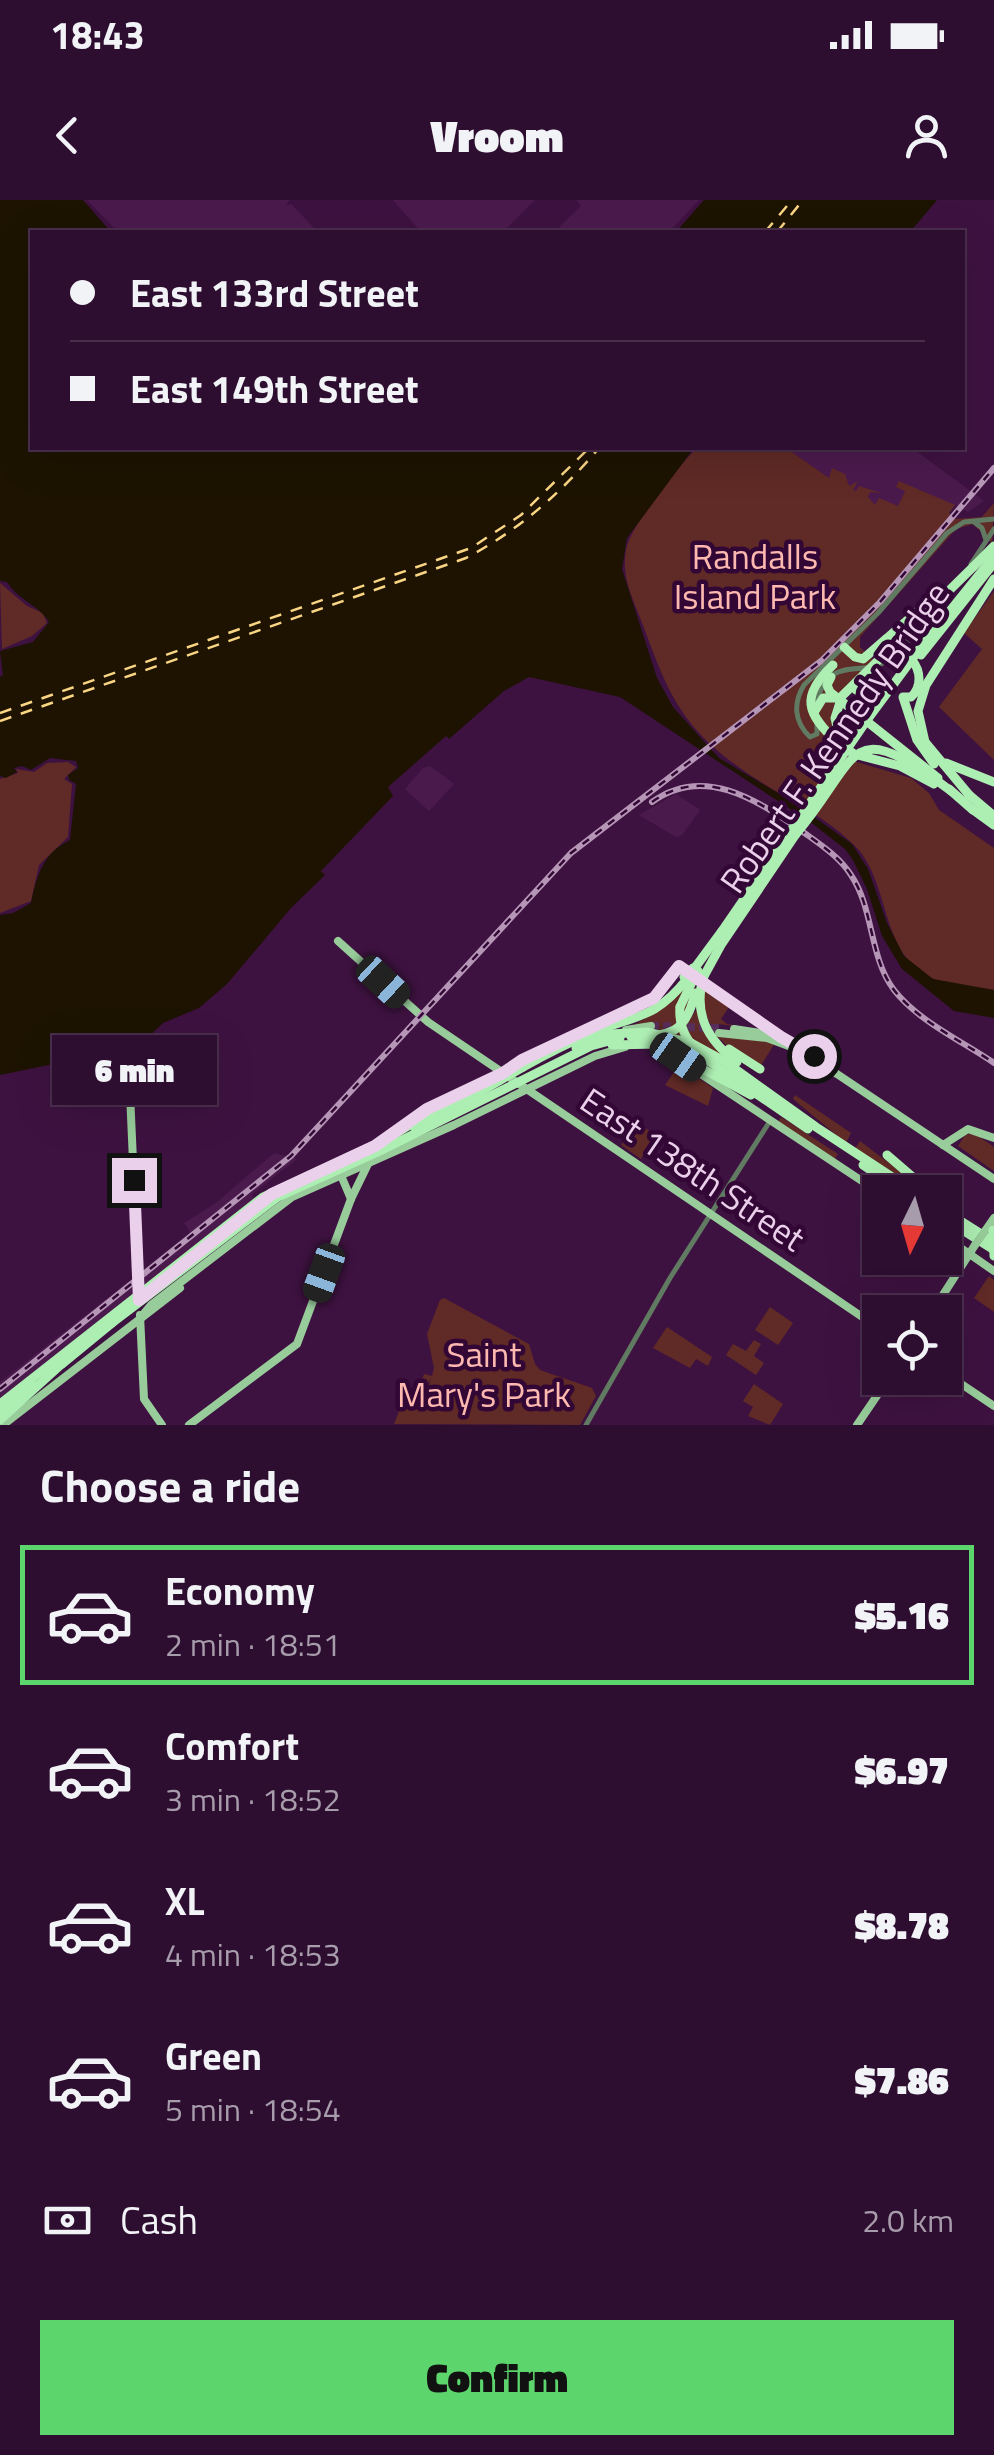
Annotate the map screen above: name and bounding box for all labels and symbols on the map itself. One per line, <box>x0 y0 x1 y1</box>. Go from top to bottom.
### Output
park label: Randalls Island Park <box>674 529 836 623</box>
street label: Robert F. Kennedy Bridge <box>706 570 962 904</box>
car <box>351 951 415 1013</box>
car <box>645 1028 711 1086</box>
route start <box>792 1034 837 1079</box>
callout: 6 min <box>52 1035 216 1105</box>
street label: East 138th Street <box>570 1074 816 1264</box>
route end <box>112 1158 157 1203</box>
north arrow <box>862 1175 962 1275</box>
car <box>300 1240 348 1306</box>
park label: Saint Mary's Park <box>397 1327 571 1421</box>

